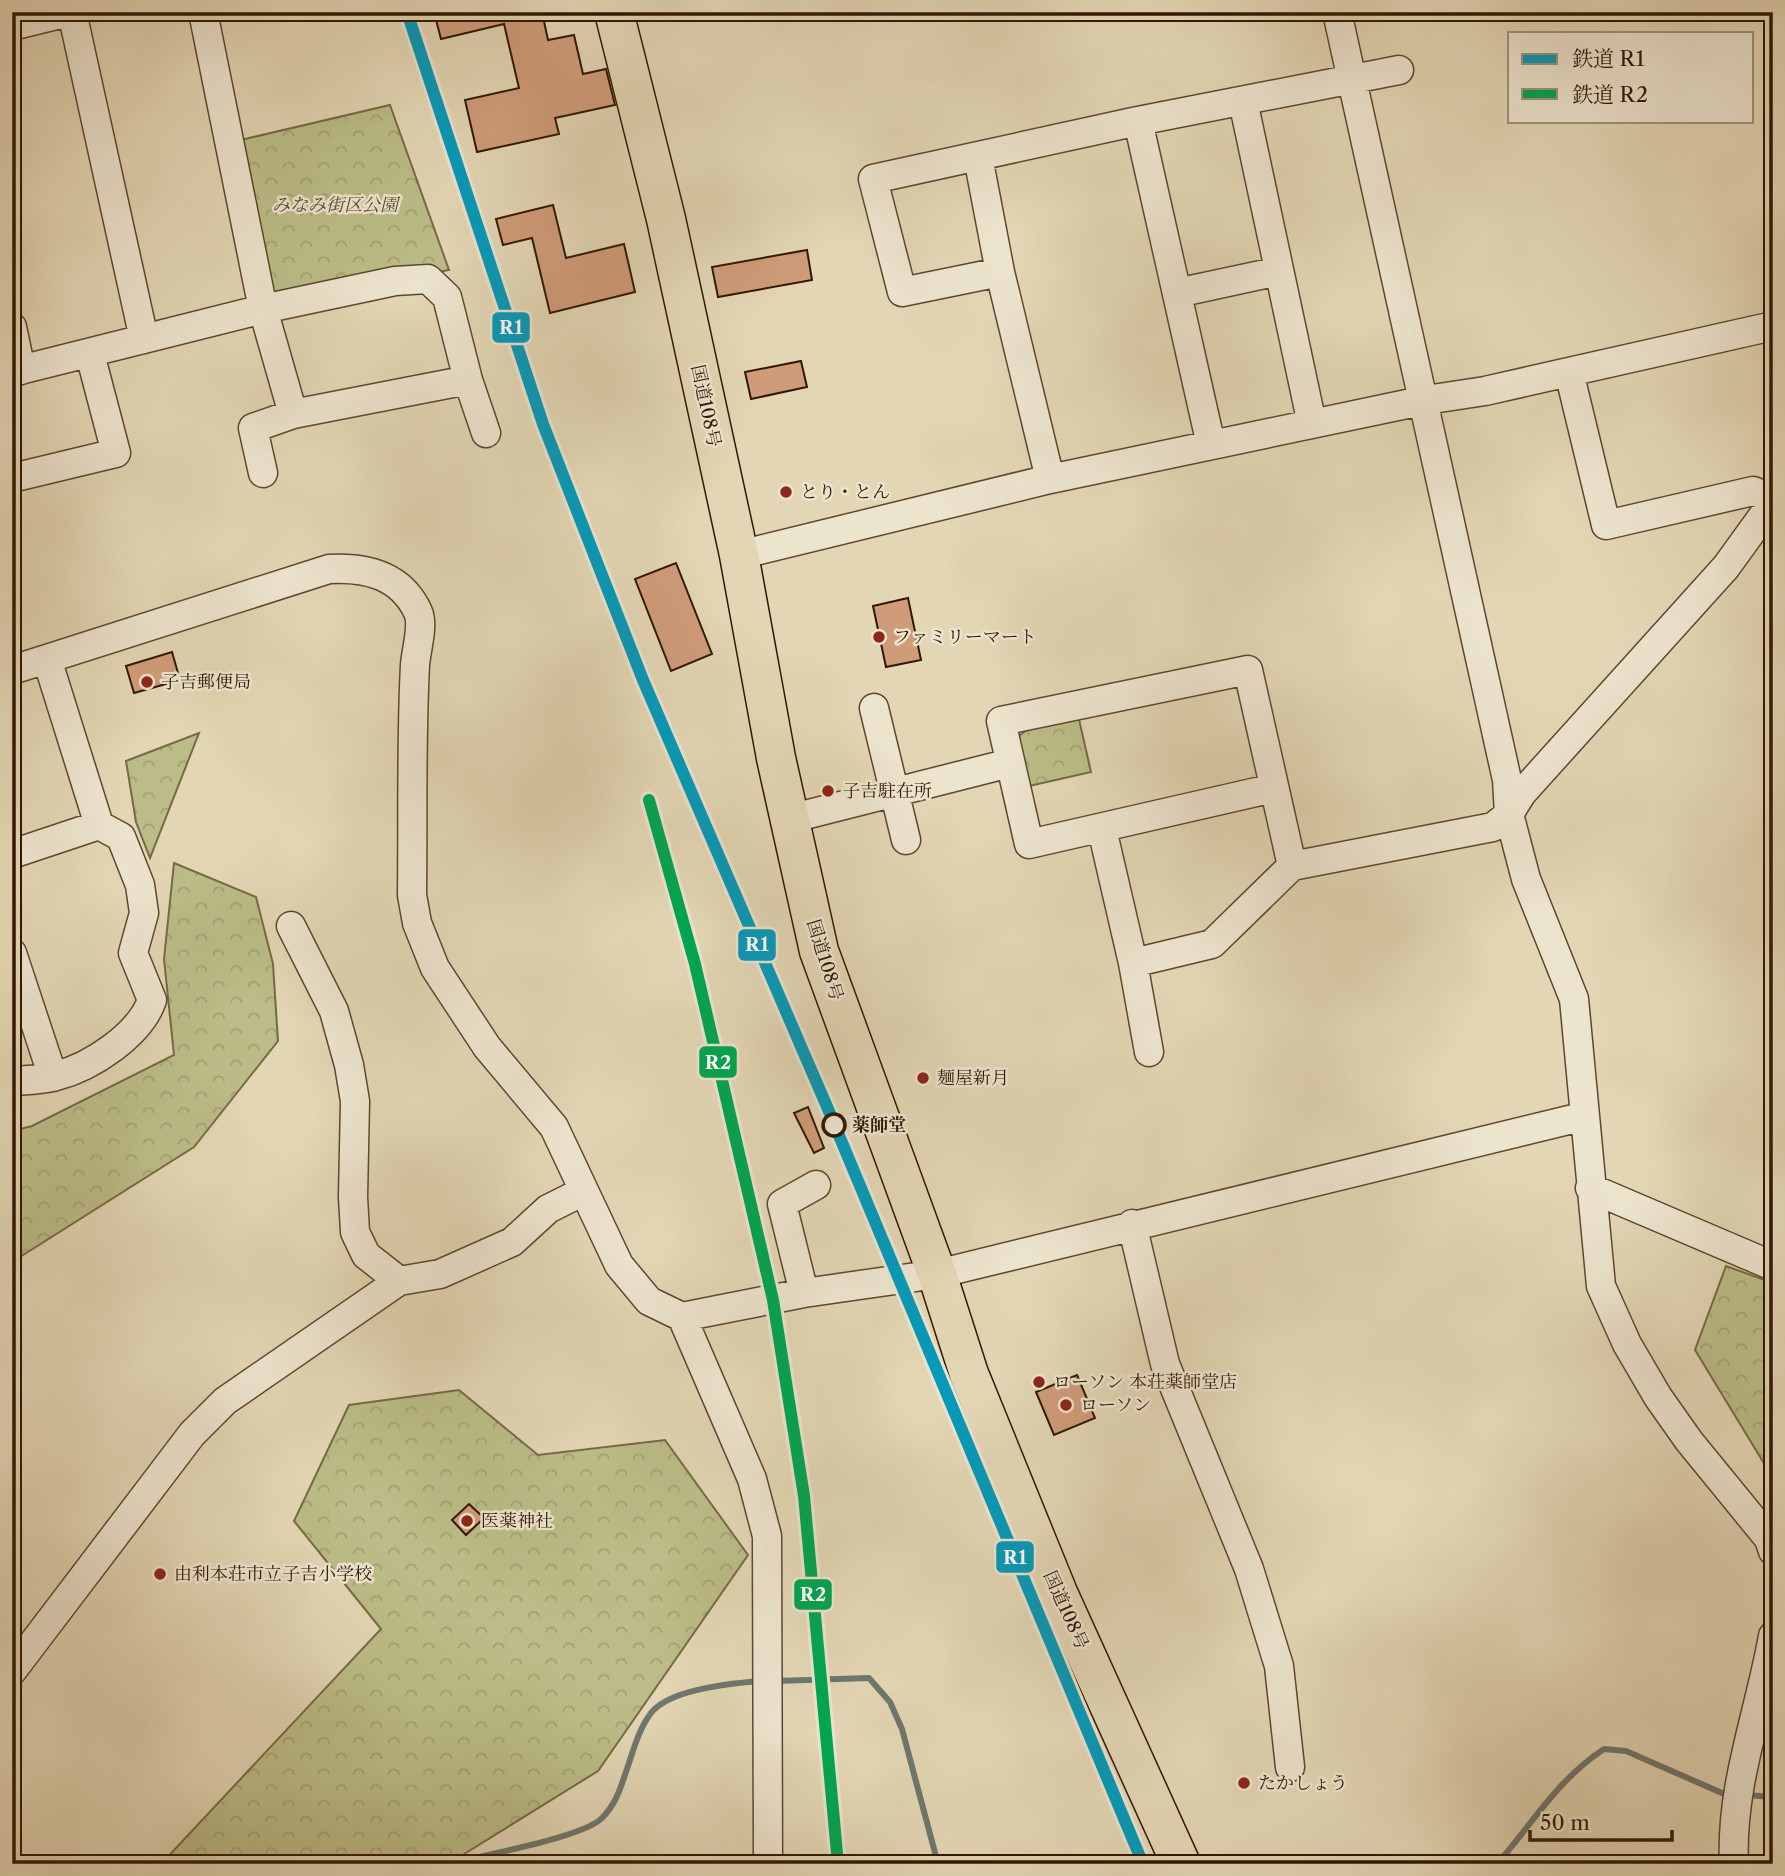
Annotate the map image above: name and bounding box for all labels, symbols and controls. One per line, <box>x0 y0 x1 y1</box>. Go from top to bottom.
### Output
legend <box>1508 32 1754 122</box>
text: 鉄道 R1 <box>1572 46 1645 71</box>
text: 鉄道 R2 <box>1572 82 1648 107</box>
park label: みなみ街区公園 <box>272 194 401 216</box>
line badge: R1 <box>491 311 531 344</box>
text: R1 <box>499 316 523 339</box>
street label: 国道108号 <box>687 363 725 449</box>
place label: とり・とん <box>800 481 890 503</box>
marker: とり・とん <box>778 484 794 500</box>
place label: ファミリーマート <box>893 626 1037 648</box>
marker: ファミリーマート <box>871 629 887 645</box>
place label: 子吉郵便局 <box>161 671 251 693</box>
marker: 子吉郵便局 <box>139 674 155 690</box>
place label: 子吉駐在所 <box>842 780 932 802</box>
marker: 子吉駐在所 <box>820 783 836 799</box>
street label: 国道108号 <box>802 917 848 1003</box>
line badge: R1 <box>737 928 777 962</box>
text: R1 <box>745 933 769 956</box>
line badge: R2 <box>698 1045 738 1079</box>
text: R2 <box>705 1051 731 1074</box>
place label: 麺屋新月 <box>937 1067 1009 1089</box>
marker: 麺屋新月 <box>915 1070 931 1086</box>
marker: 薬師堂 <box>822 1113 846 1137</box>
place label: 薬師堂 <box>852 1114 906 1136</box>
place label: ローソン 本荘薬師堂店 <box>1053 1371 1237 1393</box>
marker: ローソン 本荘薬師堂店 <box>1031 1374 1047 1390</box>
place label: ローソン <box>1080 1394 1151 1416</box>
marker: ローソン <box>1058 1397 1074 1413</box>
place label: 医薬神社 <box>481 1510 553 1532</box>
marker: 医薬神社 <box>459 1513 475 1529</box>
line badge: R1 <box>995 1540 1035 1574</box>
text: R1 <box>1003 1546 1027 1569</box>
place label: 由利本荘市立子吉小学校 <box>174 1563 372 1585</box>
marker: 由利本荘市立子吉小学校 <box>152 1566 168 1582</box>
street label: 国道108号 <box>1039 1567 1093 1653</box>
line badge: R2 <box>793 1578 833 1611</box>
text: R2 <box>800 1583 826 1606</box>
place label: たかしょう <box>1258 1772 1348 1794</box>
marker: たかしょう <box>1236 1775 1252 1791</box>
scale bar <box>1530 1799 1671 1843</box>
text: 50 m <box>1540 1810 1590 1835</box>

